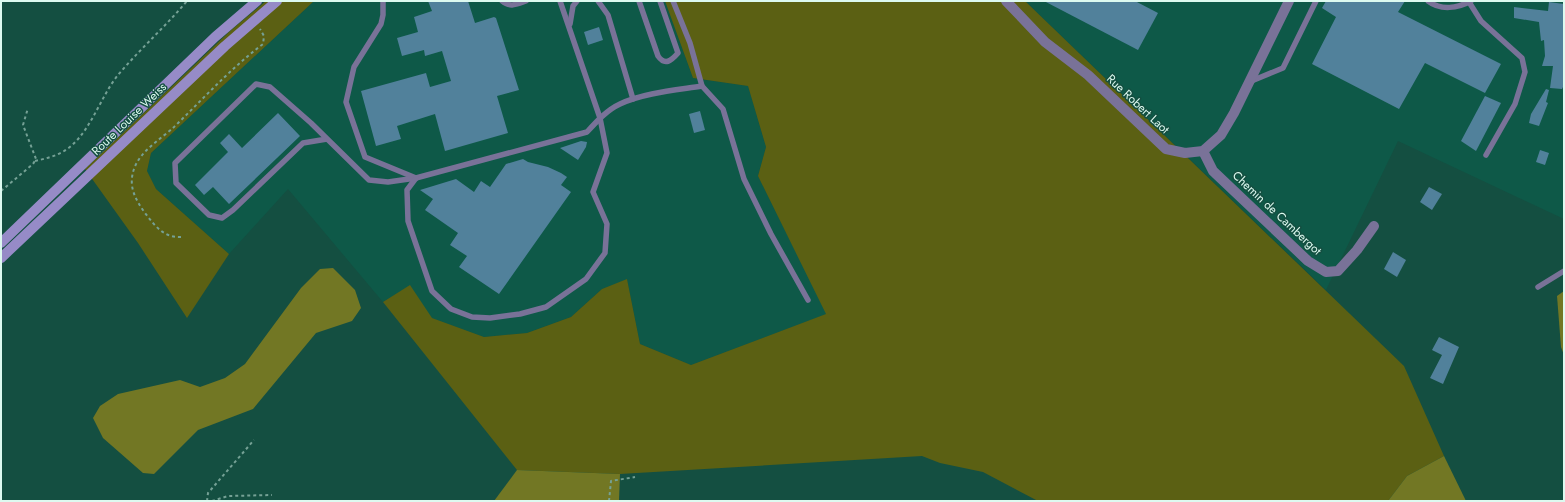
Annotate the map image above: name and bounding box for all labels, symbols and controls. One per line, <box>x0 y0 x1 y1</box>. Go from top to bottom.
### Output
street label: Rue Robert Laot <box>1102 70 1174 138</box>
street label: Route Louise Weiss <box>87 78 171 160</box>
street label: Chemin de Cambergot <box>1228 167 1326 259</box>

